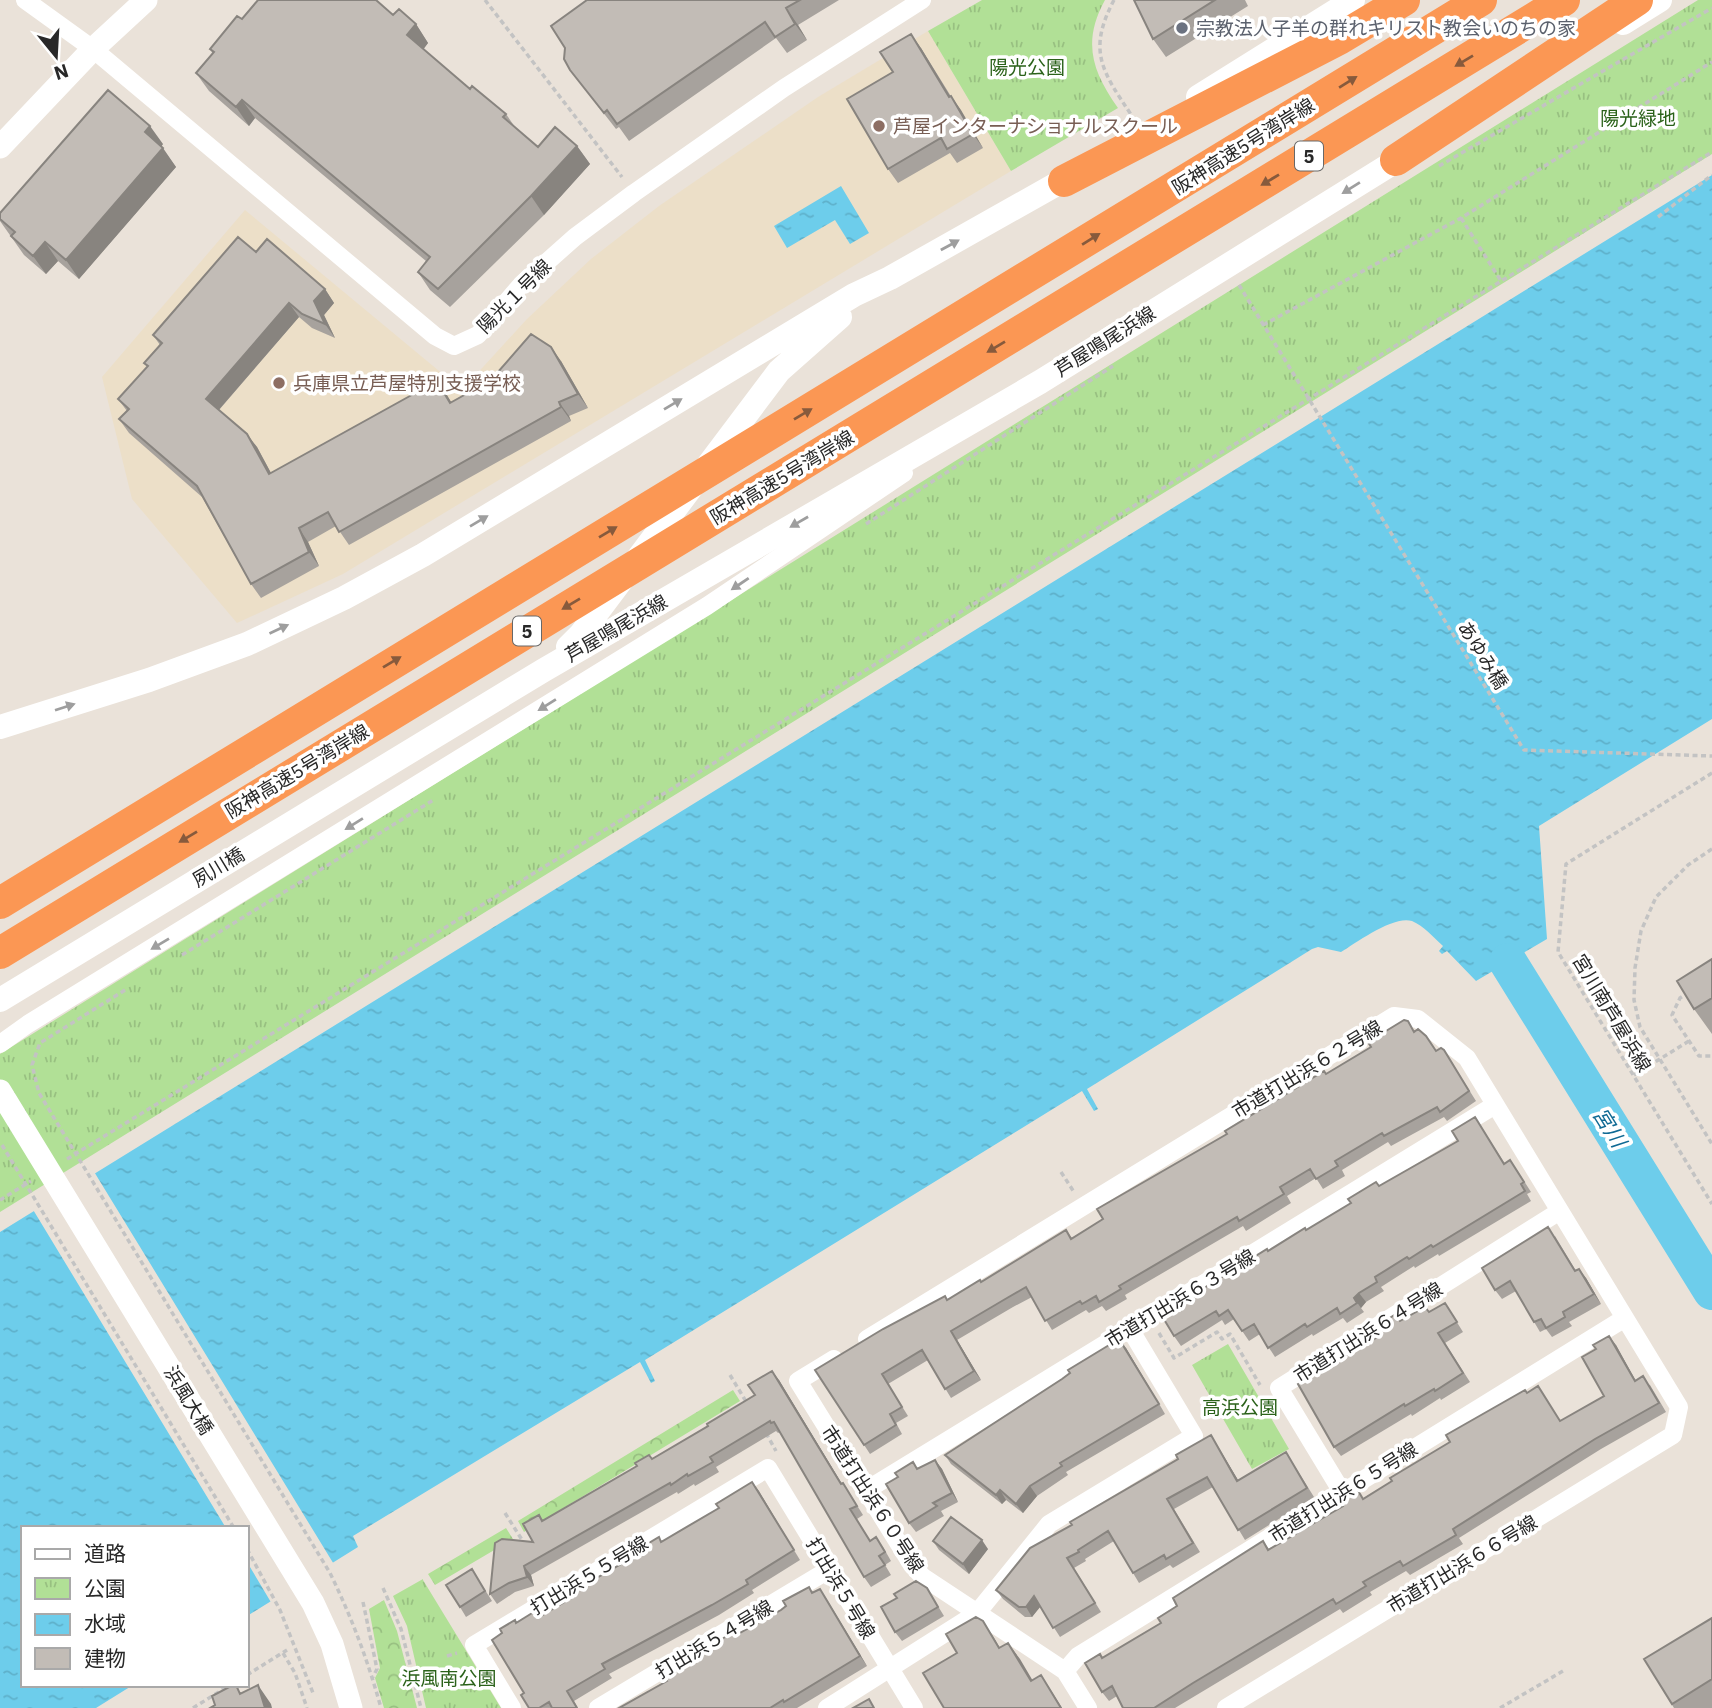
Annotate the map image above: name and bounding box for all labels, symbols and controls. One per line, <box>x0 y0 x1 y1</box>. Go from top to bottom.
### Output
place label: 宗教法人子羊の群れキリスト教会いのちの家 <box>1196 16 1576 40</box>
marker: 宗教法人子羊の群れキリスト教会いのちの家 <box>1174 20 1190 36</box>
north arrow <box>21 21 91 91</box>
park label: 陽光公園 <box>989 55 1065 79</box>
one-way arrow <box>1454 55 1473 68</box>
text: N <box>51 59 72 86</box>
one-way arrow <box>1338 75 1357 88</box>
street label: 阪神高速5号湾岸線 <box>1168 93 1318 199</box>
park label: 陽光緑地 <box>1600 106 1676 130</box>
place label: 芦屋インターナショナルスクール <box>893 114 1178 138</box>
marker: 芦屋インターナショナルスクール <box>871 118 887 134</box>
road number: 5 <box>1295 141 1323 170</box>
one-way arrow <box>1260 173 1279 186</box>
one-way arrow <box>1341 182 1360 195</box>
one-way arrow <box>1082 233 1101 246</box>
one-way arrow <box>940 239 960 251</box>
street label: 陽光１号線 <box>472 254 556 338</box>
street label: 芦屋鳴尾浜線 <box>1050 301 1160 381</box>
one-way arrow <box>987 340 1006 353</box>
place label: 兵庫県立芦屋特別支援学校 <box>293 371 521 395</box>
marker: 兵庫県立芦屋特別支援学校 <box>271 375 287 391</box>
one-way arrow <box>664 397 683 410</box>
one-way arrow <box>793 408 812 420</box>
street label: 阪神高速5号湾岸線 <box>706 425 858 529</box>
one-way arrow <box>469 515 488 527</box>
one-way arrow <box>790 515 809 528</box>
one-way arrow <box>599 525 618 538</box>
one-way arrow <box>731 577 749 591</box>
street label: 芦屋鳴尾浜線 <box>561 589 671 667</box>
one-way arrow <box>562 598 581 611</box>
road number: 5 <box>513 616 541 646</box>
street label: あゆみ橋 <box>1453 616 1513 694</box>
one-way arrow <box>269 623 289 635</box>
one-way arrow <box>383 656 402 668</box>
one-way arrow <box>538 698 557 711</box>
one-way arrow <box>55 701 76 711</box>
street label: 阪神高速5号湾岸線 <box>221 719 373 823</box>
one-way arrow <box>344 818 363 831</box>
one-way arrow <box>179 831 198 844</box>
street label: 夙川橋 <box>187 842 249 892</box>
one-way arrow <box>150 937 169 950</box>
street label: 宮川南芦屋浜線 <box>1567 950 1657 1076</box>
street label: 市道打出浜６２号線 <box>1228 1015 1386 1123</box>
water label: 宮川 <box>1587 1102 1634 1154</box>
street label: 市道打出浜６３号線 <box>1101 1244 1259 1352</box>
street label: 市道打出浜６４号線 <box>1289 1277 1447 1387</box>
street label: 浜風大橋 <box>159 1361 219 1439</box>
park label: 高浜公園 <box>1202 1395 1278 1419</box>
street label: 市道打出浜６０号線 <box>816 1421 930 1577</box>
street label: 市道打出浜６５号線 <box>1264 1437 1422 1547</box>
street label: 市道打出浜６６号線 <box>1383 1510 1541 1618</box>
legend <box>21 1526 248 1687</box>
street label: 打出浜５５号線 <box>526 1530 652 1620</box>
street label: 打出浜５号線 <box>801 1533 881 1643</box>
text: 道路 <box>84 1539 126 1567</box>
text: 公園 <box>84 1574 126 1602</box>
street label: 打出浜５４号線 <box>651 1594 777 1684</box>
text: 水域 <box>84 1609 126 1637</box>
text: 建物 <box>84 1644 126 1672</box>
park label: 浜風南公園 <box>401 1666 497 1690</box>

